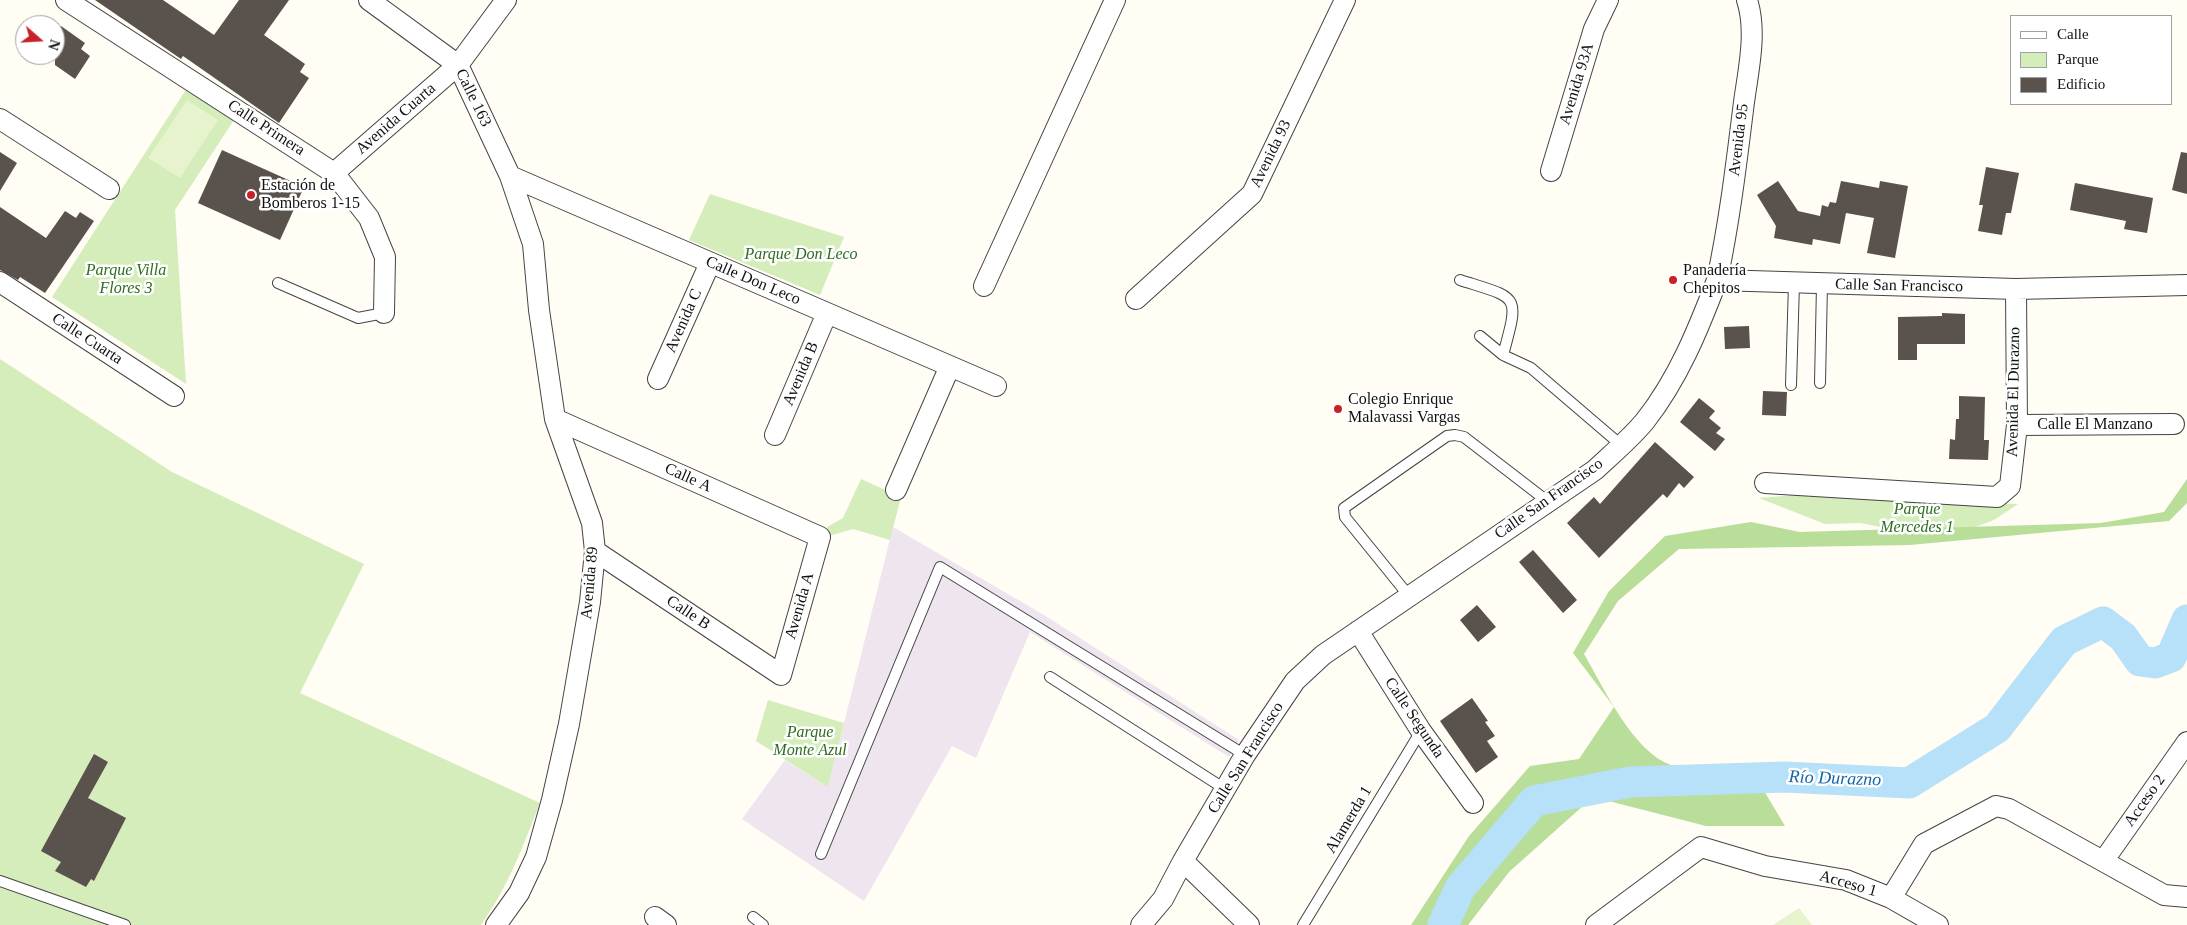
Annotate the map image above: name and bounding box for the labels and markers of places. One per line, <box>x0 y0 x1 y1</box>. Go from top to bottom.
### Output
place label: Estación de Bomberos 1-15 <box>261 176 360 214</box>
marker: Estación de Bomberos 1-15 <box>245 189 257 201</box>
place label: Panadería Chepitos <box>1683 261 1746 299</box>
marker: Panadería Chepitos <box>1667 274 1679 286</box>
place label: Colegio Enrique Malavassi Vargas <box>1348 390 1460 428</box>
marker: Colegio Enrique Malavassi Vargas <box>1332 403 1344 415</box>

